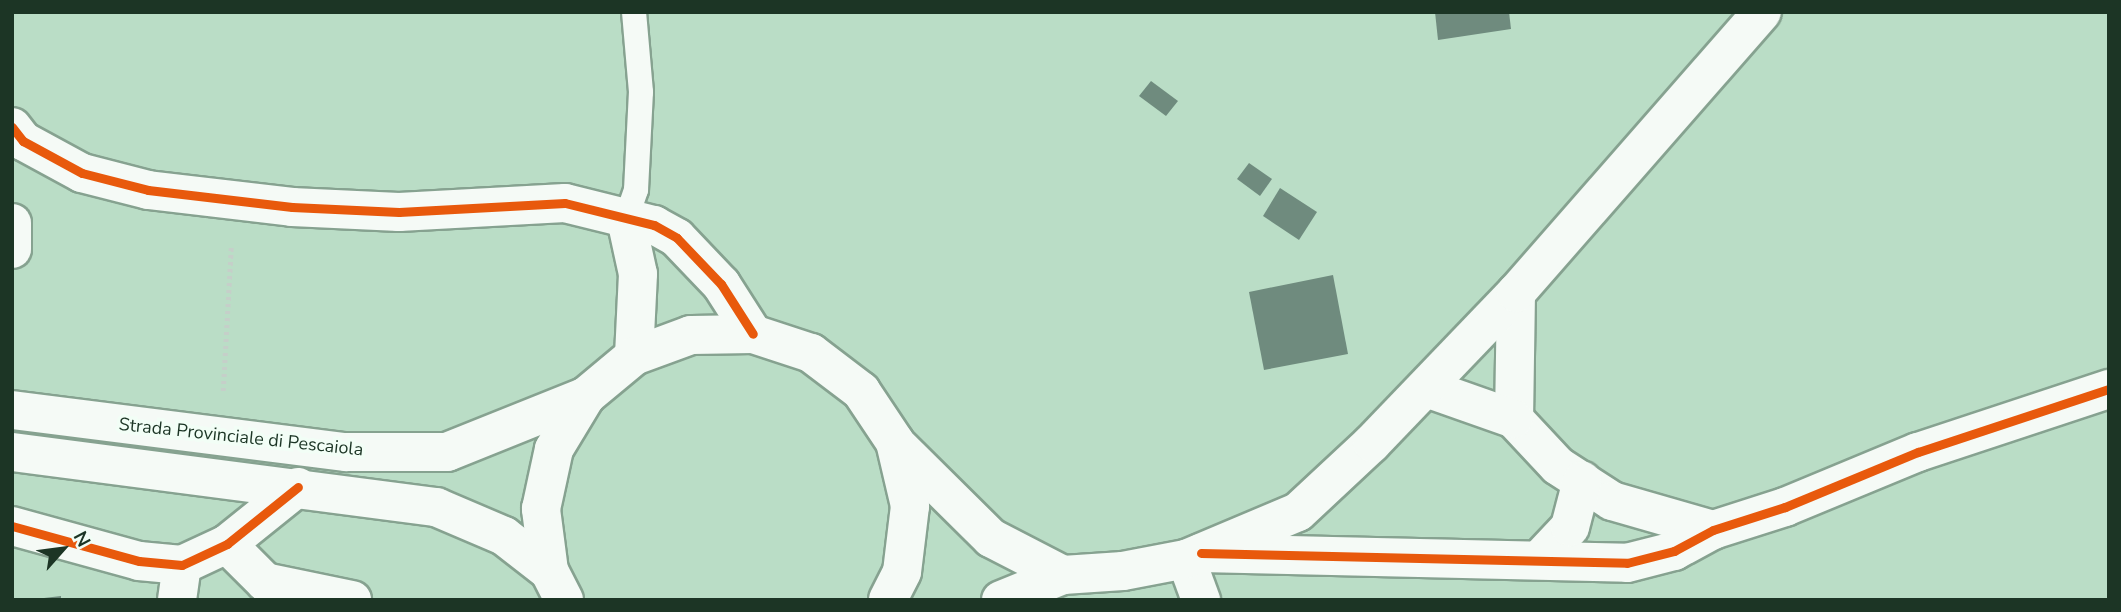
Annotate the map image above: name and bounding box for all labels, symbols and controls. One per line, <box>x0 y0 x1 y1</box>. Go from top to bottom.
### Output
street label: Strada Provinciale di Pescaiola <box>118 413 364 461</box>
north arrow <box>28 514 98 584</box>
text: N <box>67 527 96 552</box>

